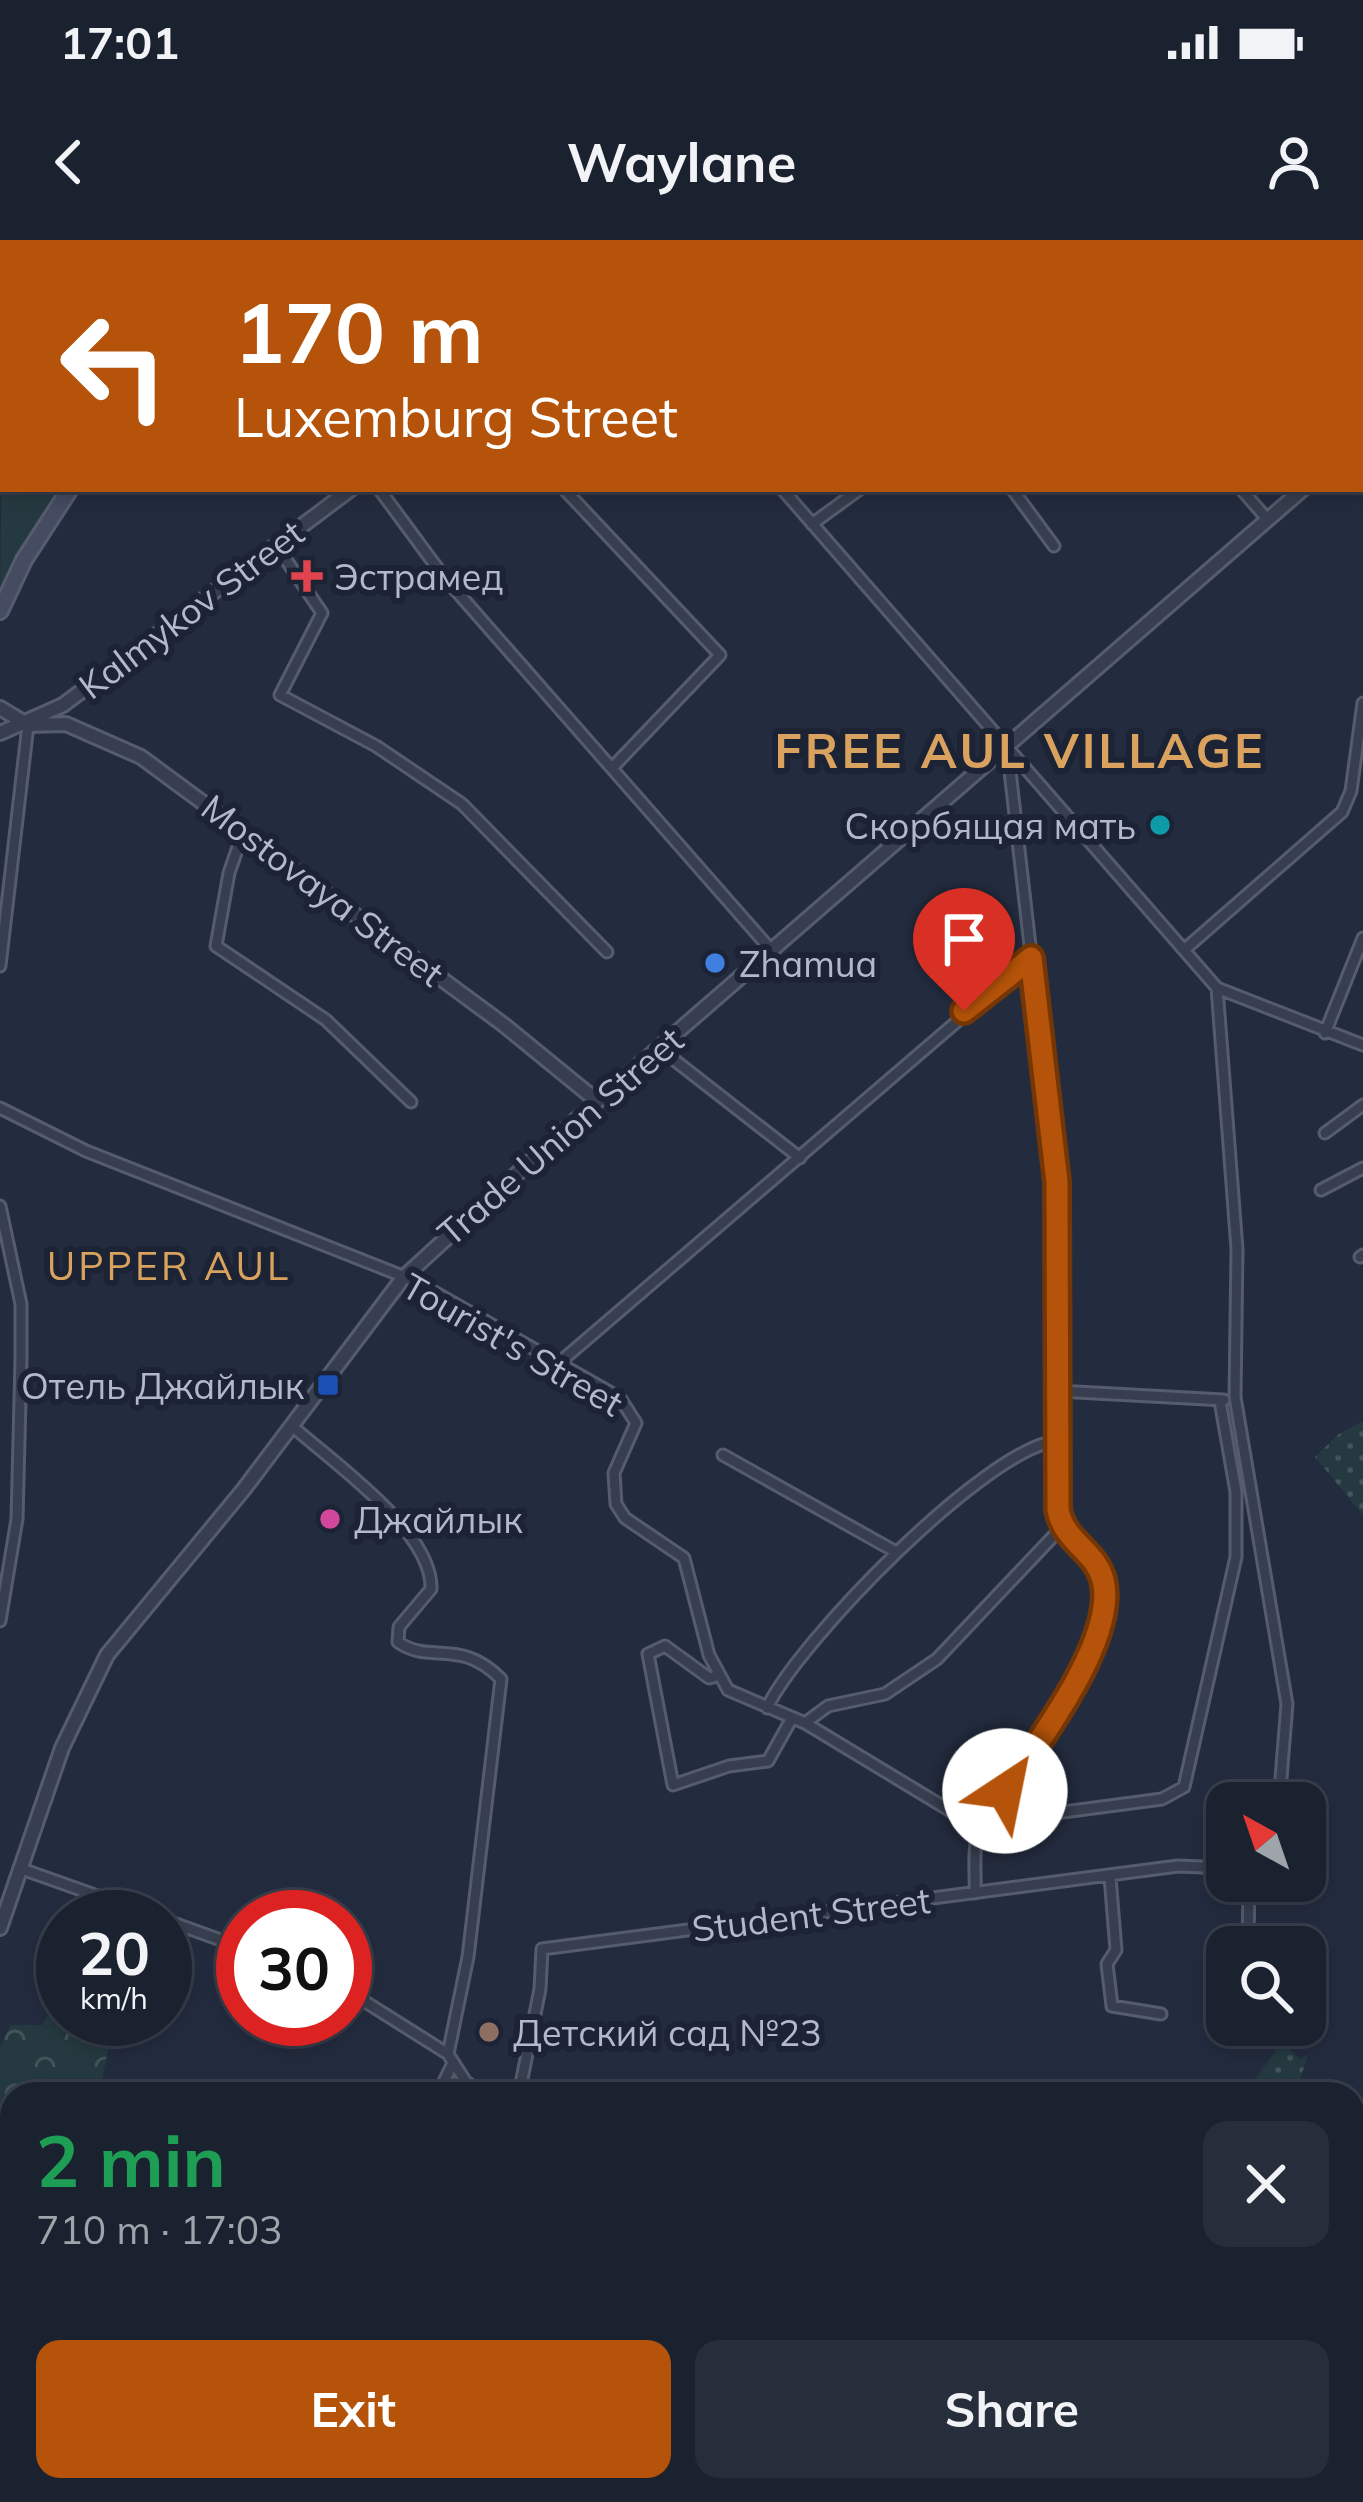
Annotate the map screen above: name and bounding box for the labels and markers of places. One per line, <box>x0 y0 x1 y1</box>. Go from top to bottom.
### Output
place label: Эстрамед <box>334 554 503 599</box>
marker: Эстрамед <box>291 560 323 592</box>
place label: Скорбящая мать <box>845 803 1136 848</box>
marker: Скорбящая мать <box>1147 812 1173 838</box>
pin <box>913 888 1015 1011</box>
place label: Zhamua <box>739 941 877 986</box>
marker: Zhamua <box>702 950 728 976</box>
place label: Отель Джайлык <box>21 1363 305 1408</box>
marker: Отель Джайлык <box>315 1372 341 1398</box>
place label: Джайлык <box>354 1497 523 1542</box>
marker: Джайлык <box>317 1506 343 1532</box>
place label: Детский сад №23 <box>513 2010 822 2055</box>
marker: Детский сад №23 <box>476 2019 502 2045</box>

